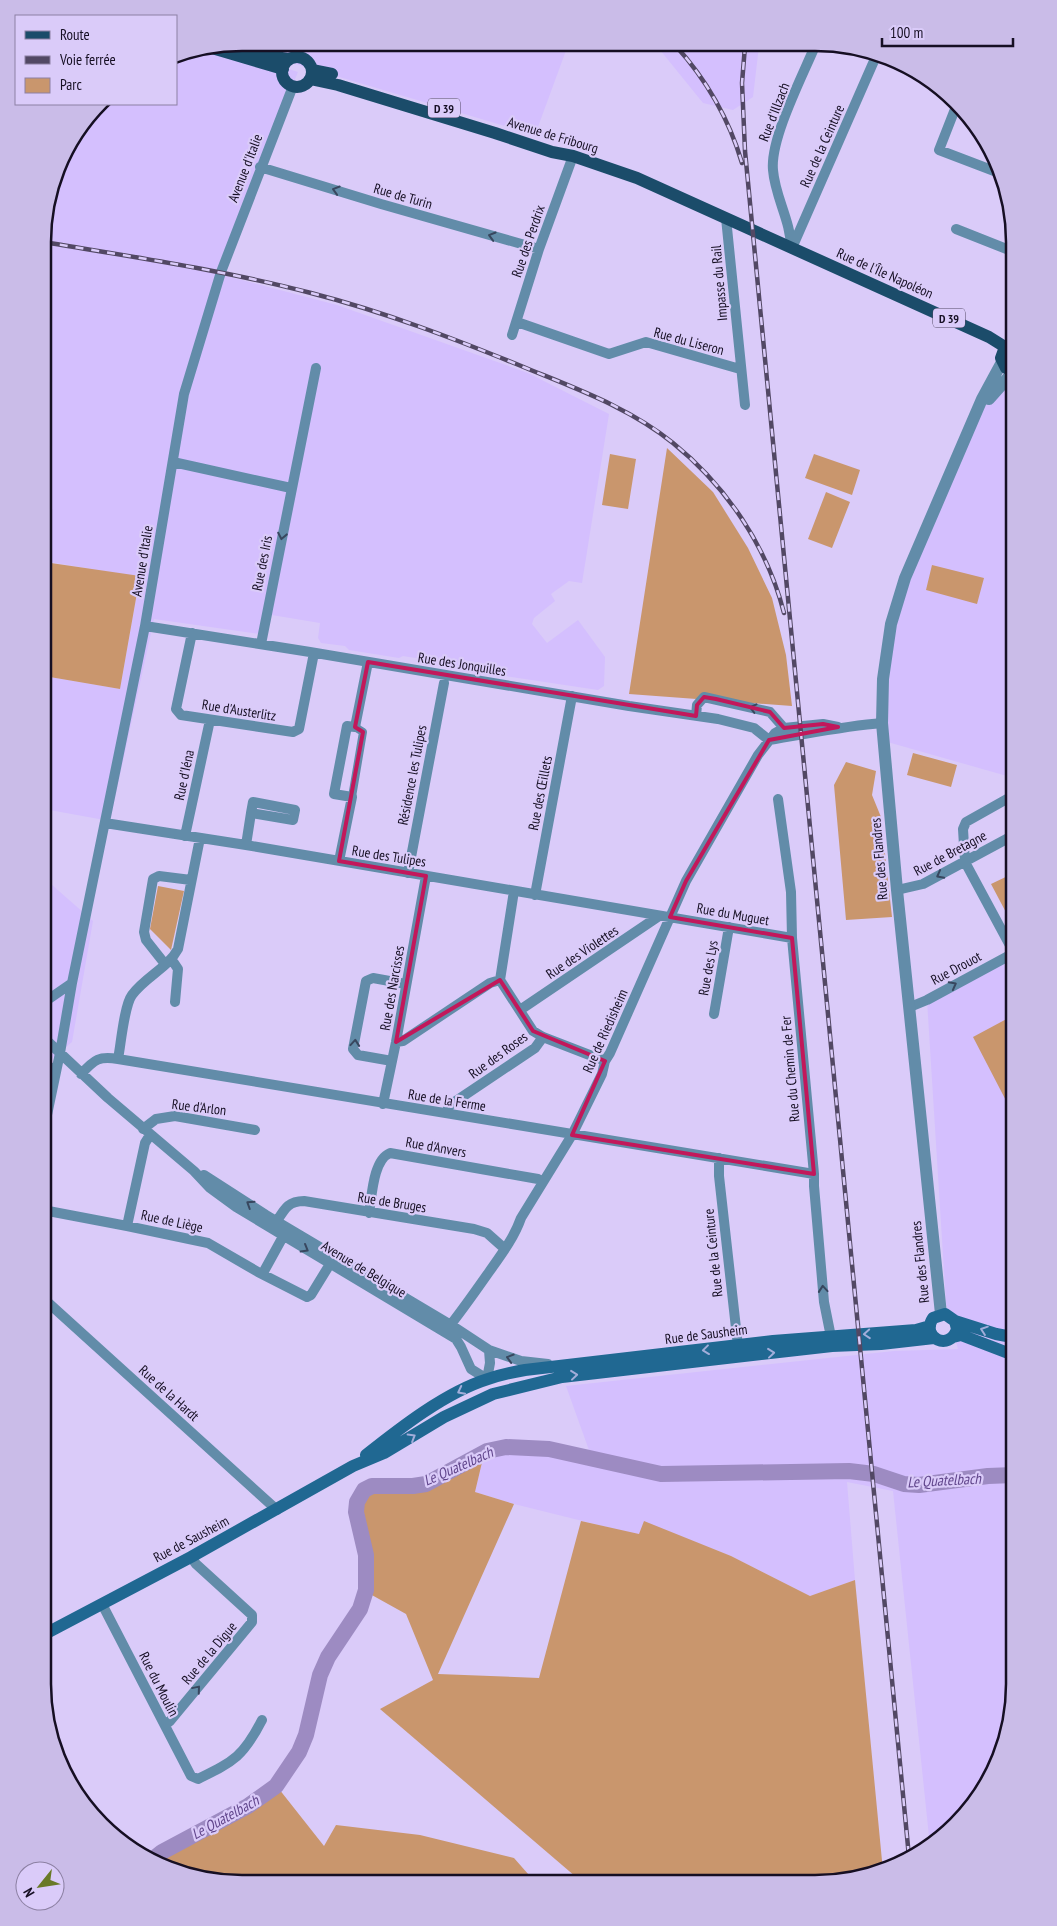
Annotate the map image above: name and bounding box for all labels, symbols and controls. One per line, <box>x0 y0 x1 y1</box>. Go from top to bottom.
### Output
legend <box>15 15 178 105</box>
scale bar <box>882 15 1013 47</box>
text: 100 m <box>890 23 923 42</box>
text: Route <box>60 25 90 44</box>
text: Voie ferrée <box>59 50 116 69</box>
text: Parc <box>60 75 82 94</box>
street label: Rue d'Illzach <box>755 80 793 144</box>
road number: D 39 <box>428 99 460 118</box>
street label: Rue de la Ceinture <box>796 102 848 190</box>
street label: Avenue de Fribourg <box>505 113 601 157</box>
street label: Avenue d'Italie <box>224 131 266 205</box>
street label: Rue de Turin <box>372 179 434 213</box>
one-way arrow <box>332 186 341 196</box>
street label: Rue des Perdrix <box>507 202 549 280</box>
one-way arrow <box>488 231 497 241</box>
street label: Impasse du Rail <box>707 244 731 322</box>
street label: Rue de l'Île Napoléon <box>834 244 936 302</box>
road number: D 39 <box>933 308 965 328</box>
street label: Rue du Liseron <box>652 323 726 359</box>
street label: Avenue d'Italie <box>127 524 157 598</box>
one-way arrow <box>277 531 287 540</box>
street label: Rue des Iris <box>248 534 276 592</box>
street label: Rue des Jonquilles <box>417 648 508 680</box>
street label: Rue d'Austerlitz <box>201 695 277 725</box>
one-way arrow <box>749 703 758 714</box>
street label: Résidence les Tulipes <box>393 723 431 827</box>
street label: Rue d'Iéna <box>170 748 198 802</box>
street label: Rue des Œillets <box>524 754 556 832</box>
street label: Rue des Flandres <box>866 817 892 901</box>
street label: Rue de Bretagne <box>910 826 990 880</box>
street label: Rue des Tulipes <box>351 841 428 871</box>
one-way arrow <box>937 868 946 878</box>
street label: Rue du Muguet <box>695 899 771 929</box>
street label: Rue des Violettes <box>542 921 622 983</box>
street label: Rue des Lys <box>694 939 722 997</box>
street label: Rue des Narcisses <box>376 944 408 1032</box>
street label: Rue Drouot <box>928 947 985 989</box>
one-way arrow <box>948 982 957 992</box>
street label: Rue de Riedisheim <box>579 986 631 1076</box>
street label: Rue du Chemin de Fer <box>776 1015 804 1123</box>
street label: Rue des Roses <box>465 1027 531 1082</box>
one-way arrow <box>350 1038 361 1046</box>
street label: Rue de la Ferme <box>407 1085 487 1115</box>
street label: Rue d'Arlon <box>171 1095 227 1119</box>
street label: Rue d'Anvers <box>404 1133 468 1161</box>
street label: Rue de Bruges <box>356 1188 428 1216</box>
one-way arrow <box>246 1201 255 1211</box>
street label: Rue de Liège <box>139 1206 205 1236</box>
street label: Rue de la Ceinture <box>699 1208 727 1298</box>
street label: Rue des Flandres <box>907 1220 933 1304</box>
street label: Avenue de Belgique <box>318 1237 410 1301</box>
one-way arrow <box>299 1243 308 1253</box>
one-way arrow <box>818 1285 829 1293</box>
street label: Rue de Sausheim <box>664 1320 748 1348</box>
one-way arrow <box>980 1326 988 1336</box>
one-way arrow <box>863 1328 871 1339</box>
one-way arrow <box>701 1344 709 1355</box>
one-way arrow <box>767 1348 775 1359</box>
one-way arrow <box>507 1353 515 1363</box>
street label: Rue de la Hardt <box>135 1361 203 1425</box>
one-way arrow <box>571 1370 579 1381</box>
one-way arrow <box>457 1385 466 1395</box>
one-way arrow <box>406 1433 415 1443</box>
water label: Le Quatelbach <box>420 1442 497 1490</box>
water label: Le Quatelbach <box>907 1469 983 1491</box>
street label: Rue de Sausheim <box>150 1512 232 1566</box>
street label: Rue de la Digue <box>178 1618 241 1688</box>
street label: Rue du Moulin <box>135 1649 183 1719</box>
one-way arrow <box>191 1685 200 1694</box>
water label: Le Quatelbach <box>188 1790 263 1843</box>
north arrow <box>15 1861 65 1911</box>
text: N <box>19 1885 38 1900</box>

